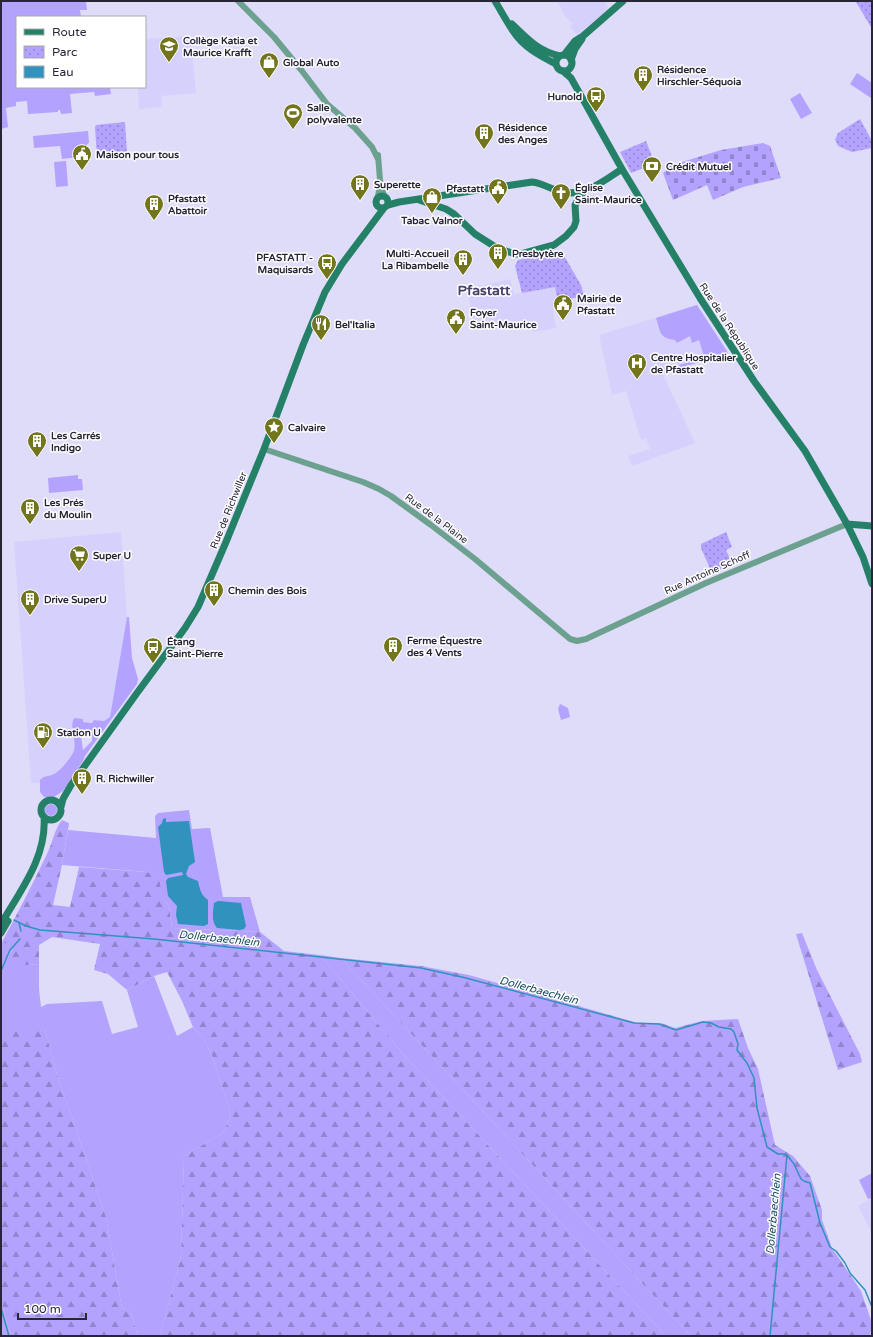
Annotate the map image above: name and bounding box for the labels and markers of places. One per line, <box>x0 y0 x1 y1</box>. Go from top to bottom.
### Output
school or university icon: Collège Katia et Maurice Krafft <box>158 35 180 63</box>
place label: Collège Katia et Maurice Krafft <box>183 35 257 59</box>
shop icon: Global Auto <box>258 51 280 79</box>
place label: Global Auto <box>283 57 339 69</box>
building icon: Résidence Hirschler-Séquoia <box>632 64 654 92</box>
place label: Résidence Hirschler-Séquoia <box>657 64 742 88</box>
bus stop icon: Hunold <box>585 85 607 113</box>
place label: Hunold <box>548 91 582 103</box>
sports icon: Salle polyvalente <box>282 102 304 130</box>
place label: Salle polyvalente <box>307 102 362 126</box>
building icon: Résidence des Anges <box>473 122 495 150</box>
place label: Résidence des Anges <box>498 122 548 146</box>
public building icon: Maison pour tous <box>71 143 93 171</box>
place label: Maison pour tous <box>96 149 179 161</box>
bank icon: Crédit Mutuel <box>641 155 663 183</box>
place label: Crédit Mutuel <box>666 161 731 173</box>
building icon: Superette <box>349 173 371 201</box>
public building icon: Pfastatt <box>487 177 509 205</box>
place label: Superette <box>374 179 421 191</box>
church icon: Église Saint-Maurice <box>550 182 572 210</box>
place label: Église Saint-Maurice <box>575 182 642 206</box>
place label: Pfastatt <box>446 183 484 195</box>
shop icon: Tabac Valnor <box>421 186 443 214</box>
building icon: Pfastatt Abattoir <box>143 193 165 221</box>
place label: Pfastatt Abattoir <box>168 193 207 217</box>
place label: Tabac Valnor <box>400 215 463 227</box>
building icon: Presbytère <box>487 242 509 270</box>
place label: Multi-Accueil La Ribambelle <box>382 248 449 272</box>
building icon: Multi-Accueil La Ribambelle <box>452 248 474 276</box>
place label: Presbytère <box>512 248 564 260</box>
place label: PFASTATT - Maquisards <box>256 252 313 276</box>
bus stop icon: PFASTATT - Maquisards <box>316 252 338 280</box>
public building icon: Mairie de Pfastatt <box>552 293 574 321</box>
place label: Mairie de Pfastatt <box>577 293 622 317</box>
public building icon: Foyer Saint-Maurice <box>445 307 467 335</box>
place label: Foyer Saint-Maurice <box>470 307 537 331</box>
restaurant icon: Bel'Italia <box>310 313 332 341</box>
place label: Bel'Italia <box>335 319 375 331</box>
hospital icon: Centre Hospitalier de Pfastatt <box>626 352 648 380</box>
place label: Centre Hospitalier de Pfastatt <box>651 352 736 376</box>
place icon: Calvaire <box>263 416 285 444</box>
place label: Calvaire <box>288 422 326 434</box>
building icon: Les Carrés Indigo <box>26 430 48 458</box>
place label: Les Carrés Indigo <box>51 430 101 454</box>
building icon: Les Prés du Moulin <box>19 497 41 525</box>
place label: Les Prés du Moulin <box>44 497 92 521</box>
supermarket icon: Super U <box>68 544 90 572</box>
place label: Super U <box>93 550 131 562</box>
building icon: Chemin des Bois <box>203 579 225 607</box>
place label: Chemin des Bois <box>228 585 307 597</box>
building icon: Drive SuperU <box>19 588 41 616</box>
place label: Drive SuperU <box>44 594 107 606</box>
building icon: Ferme Équestre des 4 Vents <box>382 635 404 663</box>
place label: Ferme Équestre des 4 Vents <box>407 635 482 659</box>
bus stop icon: Étang Saint-Pierre <box>142 636 164 664</box>
place label: Étang Saint-Pierre <box>167 636 223 660</box>
fuel station icon: Station U <box>32 721 54 749</box>
place label: Station U <box>57 727 101 739</box>
building icon: R. Richwiller <box>71 767 93 795</box>
place label: R. Richwiller <box>96 773 154 785</box>

